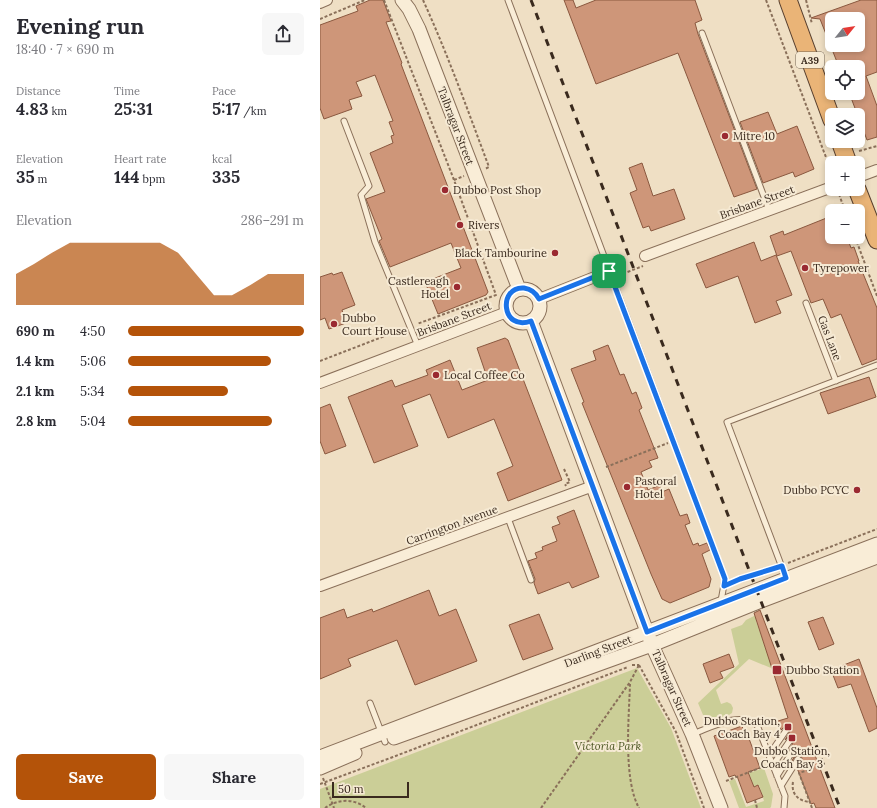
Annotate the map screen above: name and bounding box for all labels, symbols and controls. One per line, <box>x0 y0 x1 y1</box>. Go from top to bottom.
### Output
text: Evening run <box>16 12 144 40</box>
north arrow <box>825 12 865 52</box>
map controls <box>825 12 865 244</box>
button: share <box>262 13 304 55</box>
text: 18:40 · 7 × 690 m <box>16 41 114 58</box>
road number: A39 <box>796 52 824 68</box>
button: locate <box>825 60 865 100</box>
text: Distance <box>16 84 61 98</box>
text: Time <box>114 84 140 98</box>
text: Pace <box>212 84 236 98</box>
street label: Talbragar Street <box>435 85 478 168</box>
text: 4.83 <box>16 98 49 120</box>
text: 25:31 <box>114 98 153 120</box>
text: 5:17 <box>212 98 240 120</box>
text: km <box>49 104 67 118</box>
text: /km <box>240 104 267 118</box>
button: layers <box>825 108 865 148</box>
place label: Mitre 10 <box>733 129 775 143</box>
marker: Mitre 10 <box>720 131 730 141</box>
text: Elevation <box>16 152 63 166</box>
text: Heart rate <box>114 152 166 166</box>
text: kcal <box>212 152 232 166</box>
button: + <box>825 156 865 196</box>
text: 35 <box>16 166 35 188</box>
text: 144 <box>114 166 140 188</box>
text: 335 <box>212 166 240 188</box>
text: m <box>35 172 47 186</box>
text: bpm <box>140 172 165 186</box>
street label: Brisbane Street <box>718 182 797 222</box>
place label: Dubbo Post Shop <box>453 183 541 197</box>
marker: Dubbo Post Shop <box>440 185 450 195</box>
button: − <box>825 204 865 244</box>
text: Elevation <box>16 212 72 229</box>
text: 286–291 m <box>241 212 304 229</box>
place label: Rivers <box>468 218 499 232</box>
marker: Rivers <box>455 220 465 230</box>
place label: Black Tambourine <box>455 246 547 260</box>
marker: Black Tambourine <box>550 248 560 258</box>
pin <box>592 254 626 288</box>
icon: arrive <box>598 260 620 282</box>
place label: Tyrepower <box>813 261 869 275</box>
marker: Tyrepower <box>800 263 810 273</box>
place label: Castlereagh Hotel <box>388 274 449 301</box>
marker: Castlereagh Hotel <box>452 282 462 292</box>
street label: Brisbane Street <box>415 298 494 340</box>
place label: Dubbo Court House <box>342 311 407 338</box>
street label: Gas Lane <box>815 314 845 362</box>
marker: Dubbo Court House <box>329 319 339 329</box>
text: 690 m <box>16 323 55 340</box>
text: 4:50 <box>80 323 105 340</box>
text: 1.4 km <box>16 353 55 370</box>
text: 5:06 <box>80 353 106 370</box>
place label: Local Coffee Co <box>444 368 525 382</box>
marker: Local Coffee Co <box>431 370 441 380</box>
text: 2.1 km <box>16 383 54 400</box>
text: 5:34 <box>80 383 105 400</box>
text: 2.8 km <box>16 413 57 430</box>
text: 5:04 <box>80 413 105 430</box>
place label: Pastoral Hotel <box>635 474 676 501</box>
marker: Pastoral Hotel <box>622 482 632 492</box>
place label: Dubbo PCYC <box>783 483 849 497</box>
marker: Dubbo PCYC <box>852 485 862 495</box>
street label: Carrington Avenue <box>404 502 500 548</box>
street label: Darling Street <box>562 631 635 670</box>
street label: Talbragar Street <box>649 647 696 729</box>
place label: Dubbo Station <box>786 663 860 677</box>
marker: Dubbo Station <box>771 664 783 676</box>
place label: Dubbo Station, Coach Bay 4 <box>704 714 780 741</box>
marker: Dubbo Station, Coach Bay 4 <box>783 722 793 732</box>
marker: Dubbo Station, Coach Bay 3 <box>787 733 797 743</box>
park label: Victoria Park <box>575 739 641 753</box>
place label: Dubbo Station, Coach Bay 3 <box>754 744 830 771</box>
button: Save <box>16 754 156 800</box>
button: Share <box>164 754 304 800</box>
scale bar <box>332 780 409 799</box>
text: 50 m <box>338 782 364 796</box>

